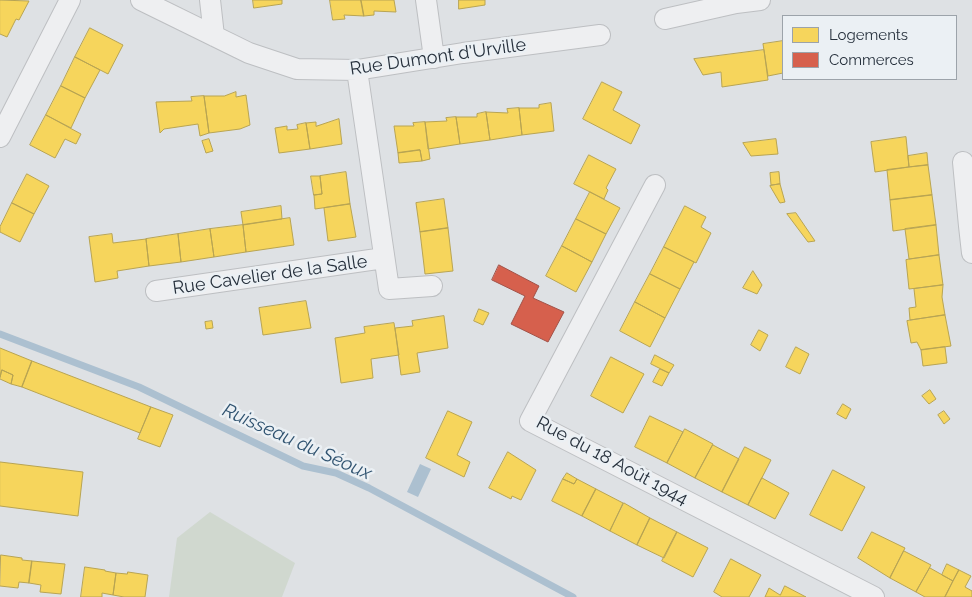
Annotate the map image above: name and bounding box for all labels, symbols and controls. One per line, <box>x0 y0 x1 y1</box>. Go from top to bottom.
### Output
legend <box>782 15 957 80</box>
text: Logements <box>829 26 908 44</box>
street label: Rue Dumont d'Urville <box>348 34 528 80</box>
text: Commerces <box>829 51 914 69</box>
street label: Rue Cavelier de la Salle <box>171 251 369 299</box>
water label: Ruisseau du Séoux <box>219 399 375 485</box>
street label: Rue du 18 Août 1944 <box>532 412 692 510</box>

